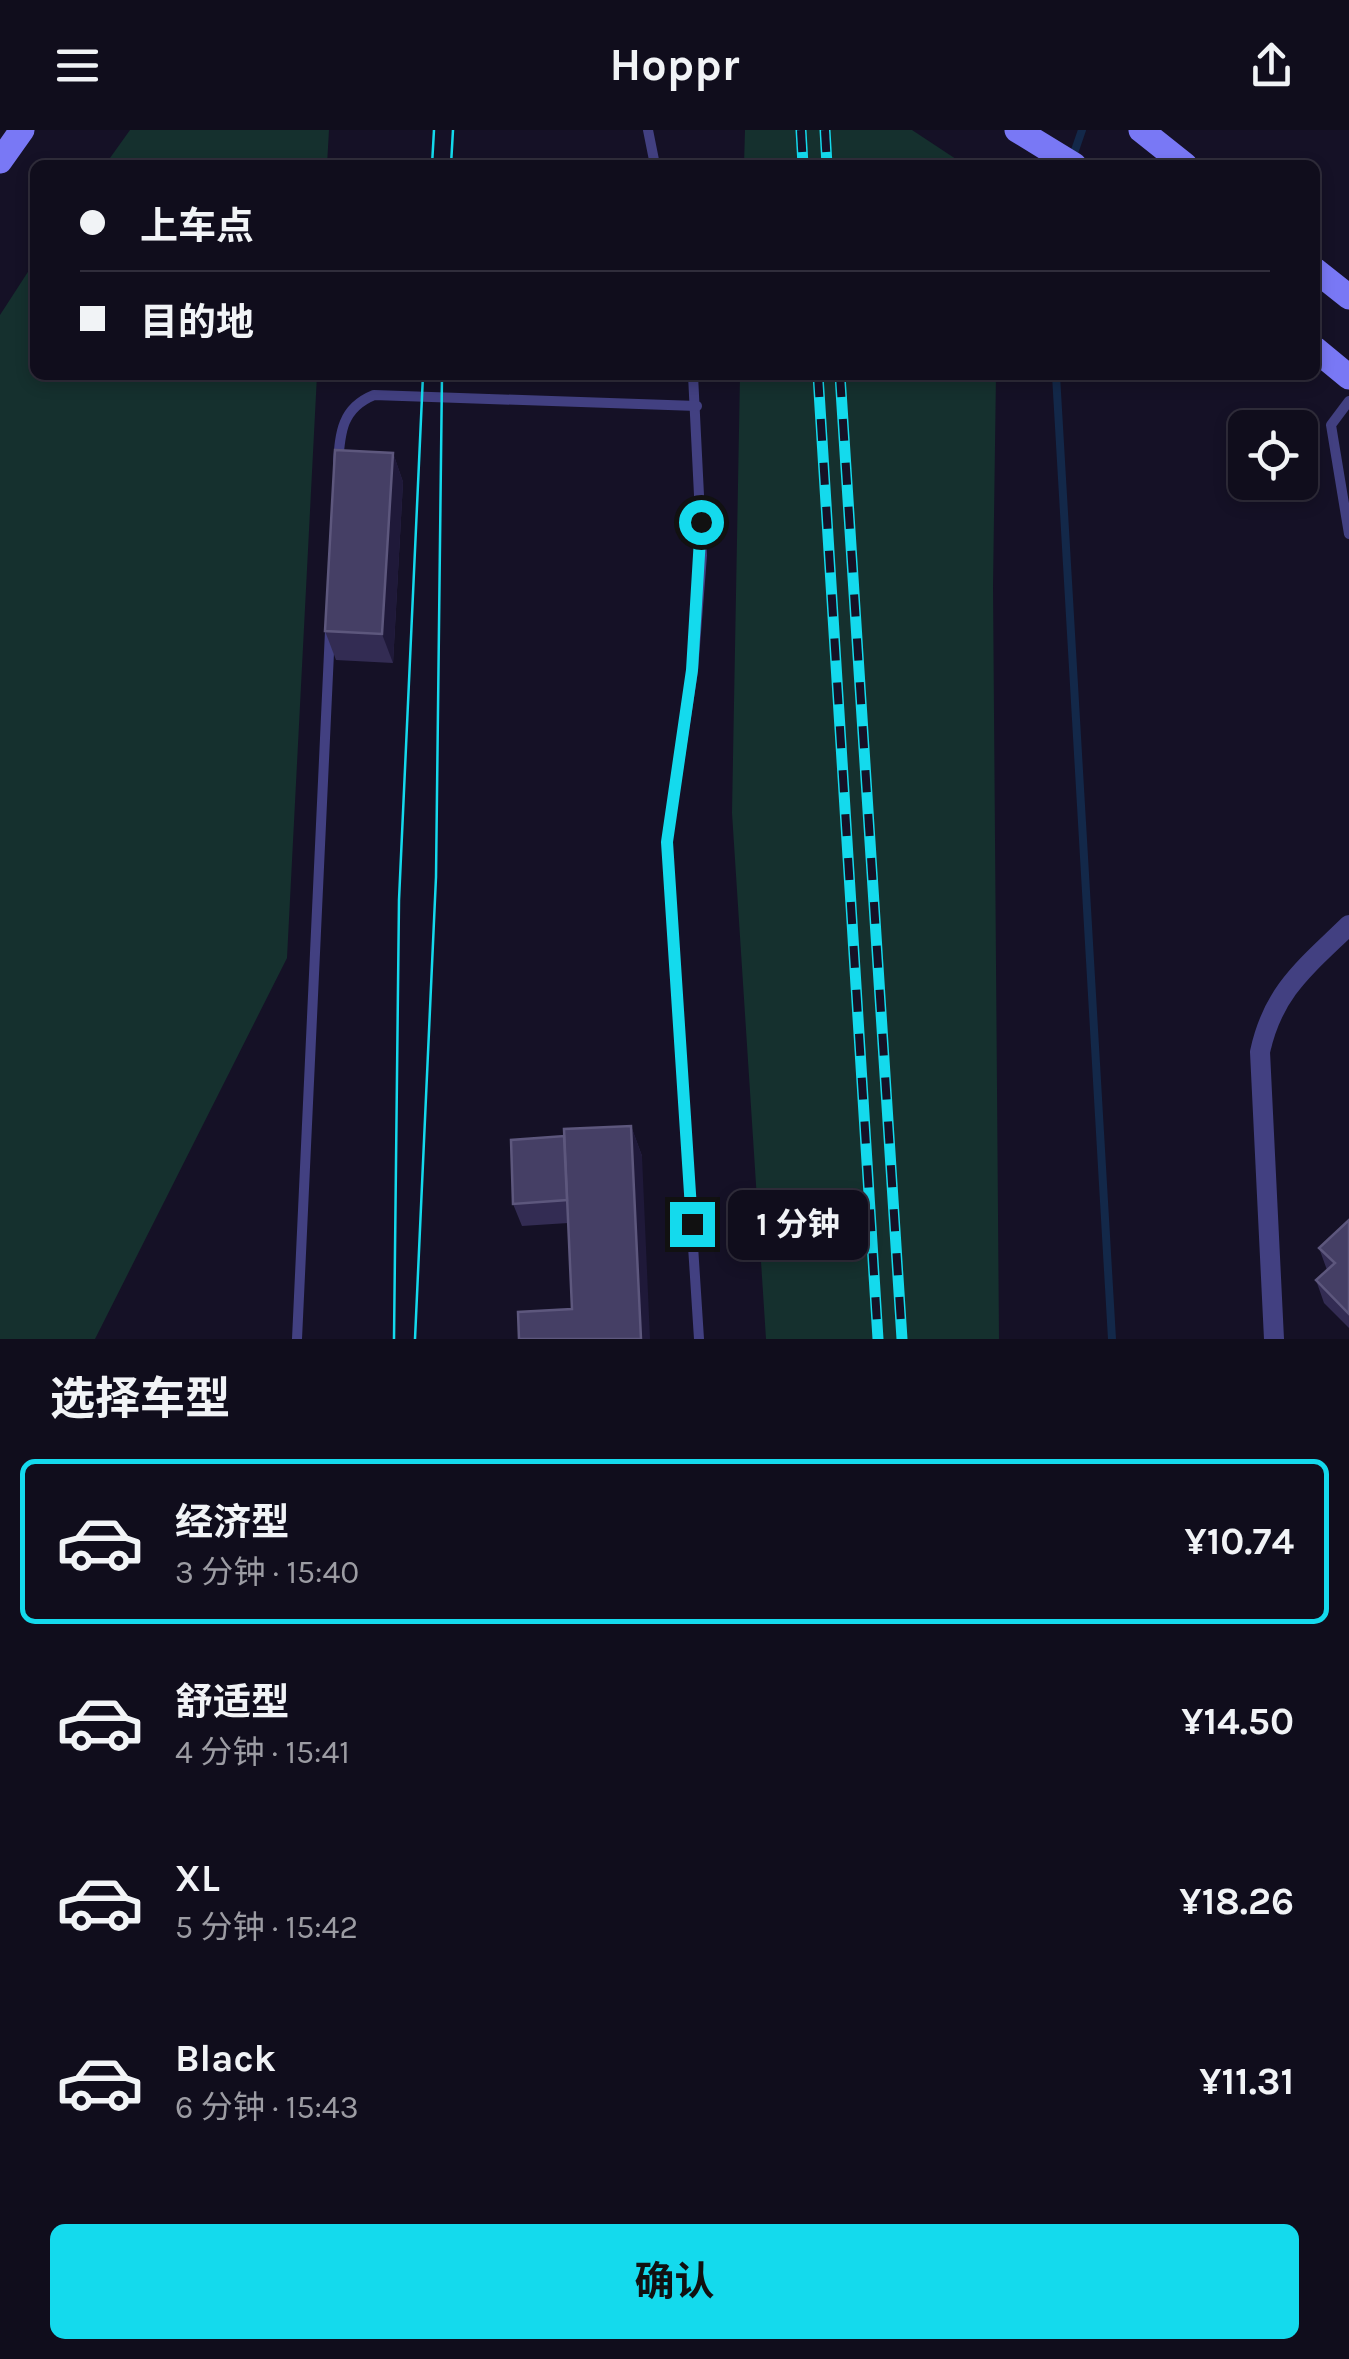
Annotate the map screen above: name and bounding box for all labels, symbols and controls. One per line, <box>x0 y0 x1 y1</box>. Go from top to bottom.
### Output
icon: menu <box>50 38 105 93</box>
icon: share <box>1244 38 1299 93</box>
text: Hoppr <box>610 39 739 91</box>
text: 上车点 <box>140 204 254 249</box>
text: 目的地 <box>140 300 254 345</box>
map controls <box>1228 410 1318 500</box>
button: locate <box>1228 410 1318 500</box>
route start <box>679 500 724 545</box>
callout: 1 分钟 <box>727 1189 867 1259</box>
route end <box>670 1202 715 1247</box>
text: 1 分钟 <box>756 1206 840 1243</box>
text: 选择车型 <box>50 1373 230 1425</box>
icon: car <box>55 1497 145 1587</box>
text: 经济型 <box>175 1500 289 1545</box>
text: ¥10.74 <box>1184 1519 1294 1564</box>
text: 3 分钟 · 15:40 <box>175 1554 359 1591</box>
icon: car <box>55 1677 145 1767</box>
text: 舒适型 <box>175 1680 289 1725</box>
text: ¥14.50 <box>1181 1699 1294 1744</box>
text: 4 分钟 · 15:41 <box>175 1734 350 1771</box>
text: XL <box>175 1856 220 1901</box>
icon: car <box>55 1857 145 1947</box>
text: ¥18.26 <box>1179 1879 1294 1924</box>
text: 5 分钟 · 15:42 <box>175 1909 358 1946</box>
text: Black <box>175 2036 276 2081</box>
icon: car <box>55 2037 145 2127</box>
text: ¥11.31 <box>1199 2059 1294 2104</box>
text: 6 分钟 · 15:43 <box>175 2089 359 2126</box>
button: 确认 <box>50 2224 1299 2339</box>

